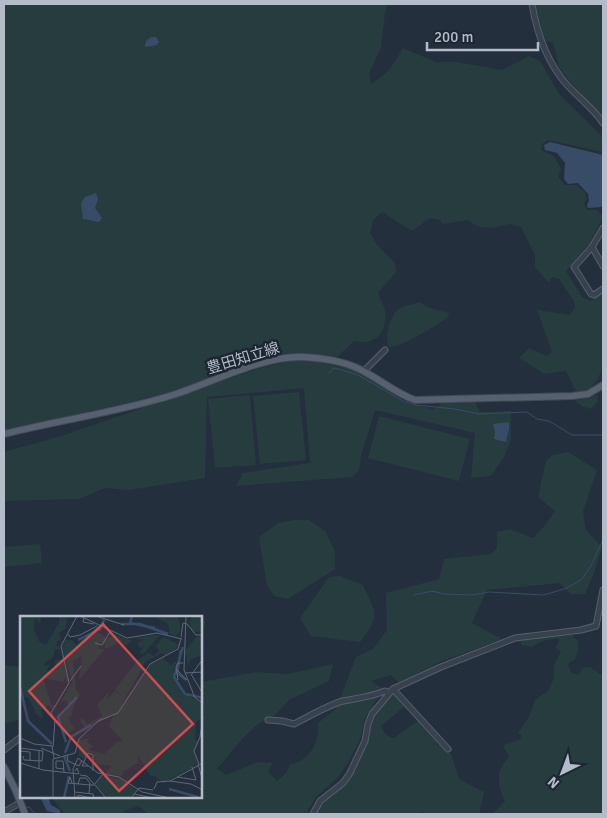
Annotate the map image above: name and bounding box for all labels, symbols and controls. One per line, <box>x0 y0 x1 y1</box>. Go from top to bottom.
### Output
scale bar <box>427 20 538 52</box>
text: 200 m <box>434 28 474 46</box>
street label: 豊田知立線 <box>204 338 282 378</box>
inset map <box>20 616 202 798</box>
north arrow <box>537 748 587 798</box>
text: N <box>544 773 563 792</box>

